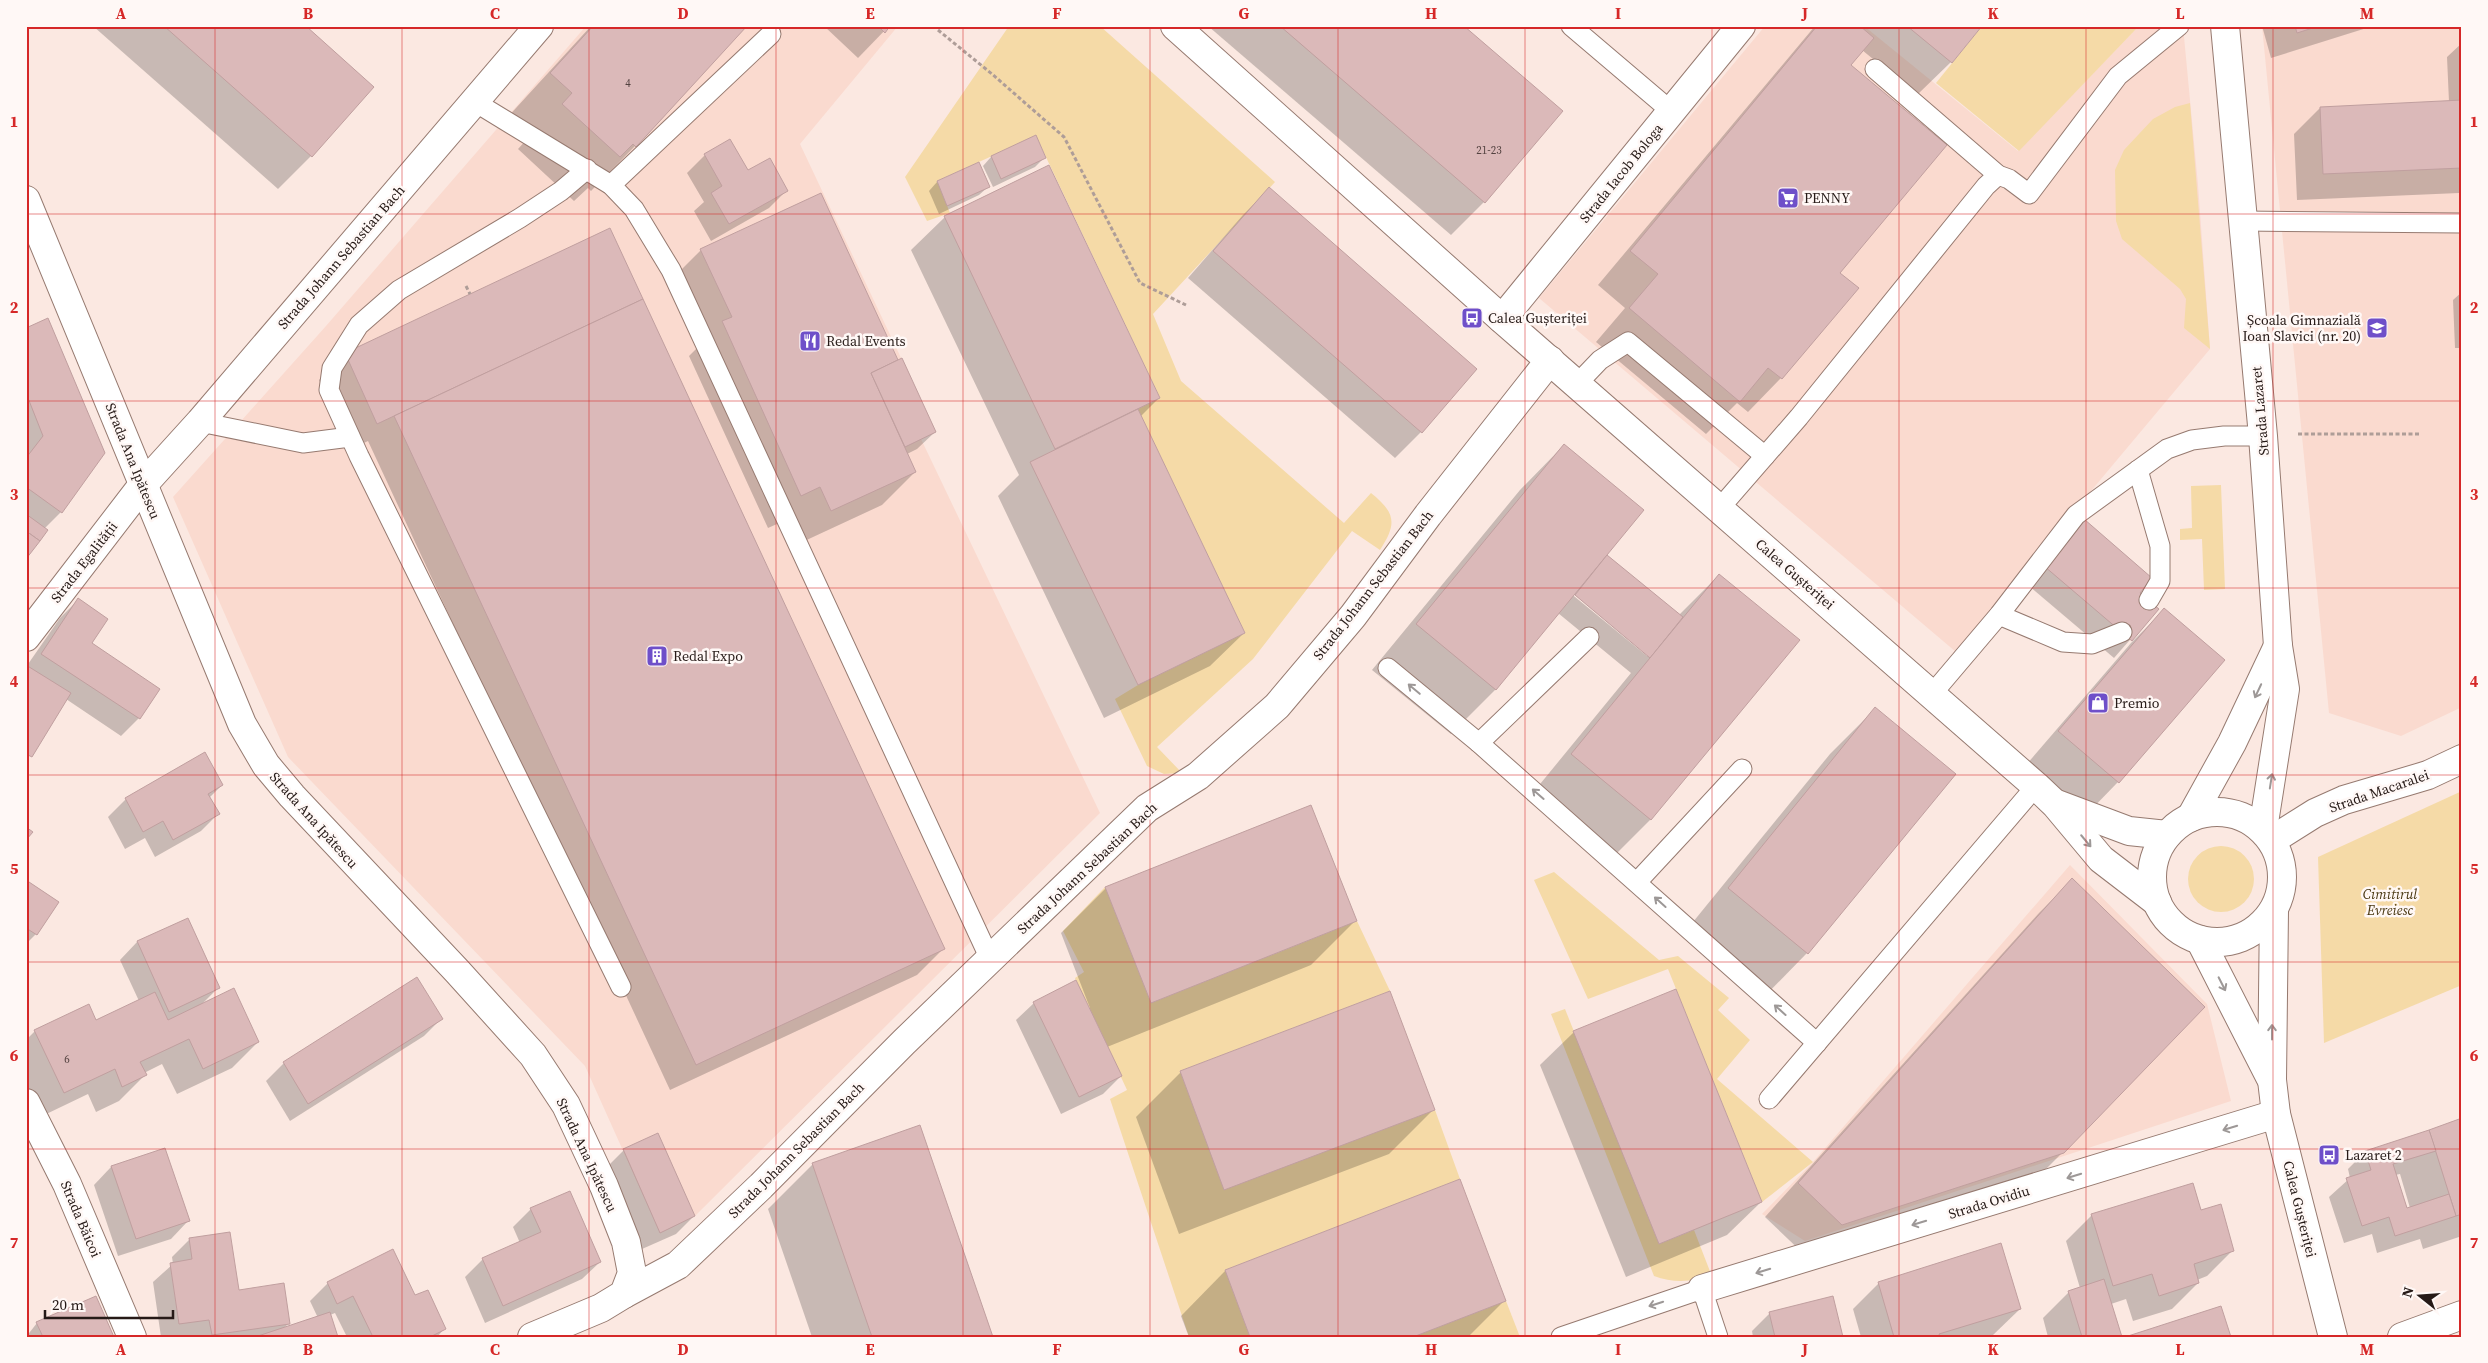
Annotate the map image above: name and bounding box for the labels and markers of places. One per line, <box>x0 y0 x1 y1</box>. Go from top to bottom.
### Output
supermarket icon: PENNY <box>1776 186 1800 210</box>
place label: PENNY <box>1804 188 1850 208</box>
bus stop icon: Calea Gușteriței <box>1460 306 1484 330</box>
place label: Calea Gușteriței <box>1488 308 1587 328</box>
place label: Școala Gimnazială Ioan Slavici (nr. 20) <box>2242 310 2362 346</box>
school or university icon: Școala Gimnazială Ioan Slavici (nr. 20) <box>2365 316 2389 340</box>
restaurant icon: Redal Events <box>798 329 822 353</box>
place label: Redal Events <box>826 331 906 351</box>
building icon: Redal Expo <box>645 644 669 668</box>
place label: Redal Expo <box>673 646 743 666</box>
shop icon: Premio <box>2086 691 2110 715</box>
place label: Premio <box>2114 693 2160 713</box>
bus stop icon: Lazaret 2 <box>2317 1143 2341 1167</box>
place label: Lazaret 2 <box>2345 1145 2402 1165</box>

